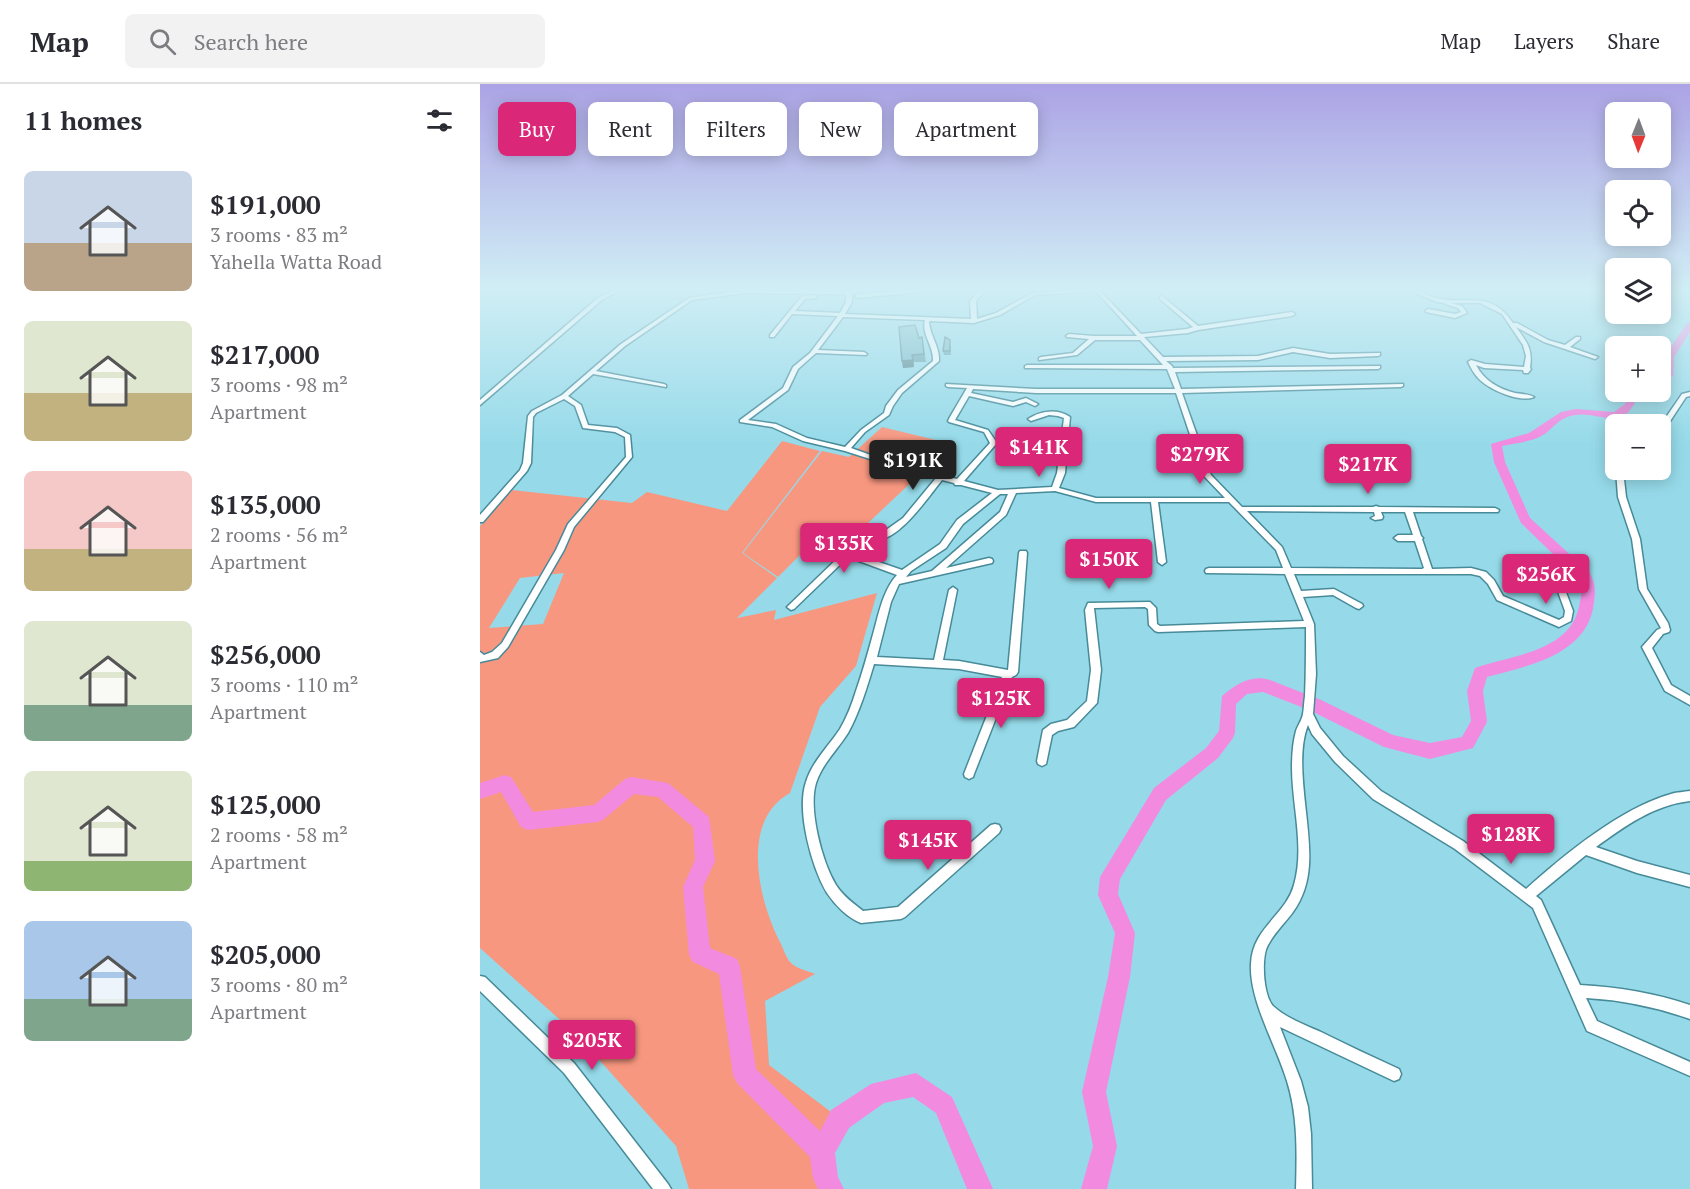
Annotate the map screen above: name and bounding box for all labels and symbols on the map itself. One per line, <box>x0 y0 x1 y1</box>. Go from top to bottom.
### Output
north arrow <box>1605 102 1671 168</box>
pin: $141K <box>997 427 1081 478</box>
pin: $279K <box>1158 434 1242 485</box>
pin: $191K <box>871 440 955 491</box>
pin: $217K <box>1326 444 1410 495</box>
pin: $135K <box>802 523 886 574</box>
pin: $150K <box>1067 539 1151 590</box>
pin: $256K <box>1504 554 1588 605</box>
pin: $125K <box>959 678 1043 729</box>
pin: $128K <box>1469 814 1553 865</box>
pin: $145K <box>886 820 970 871</box>
pin: $205K <box>550 1020 634 1071</box>

